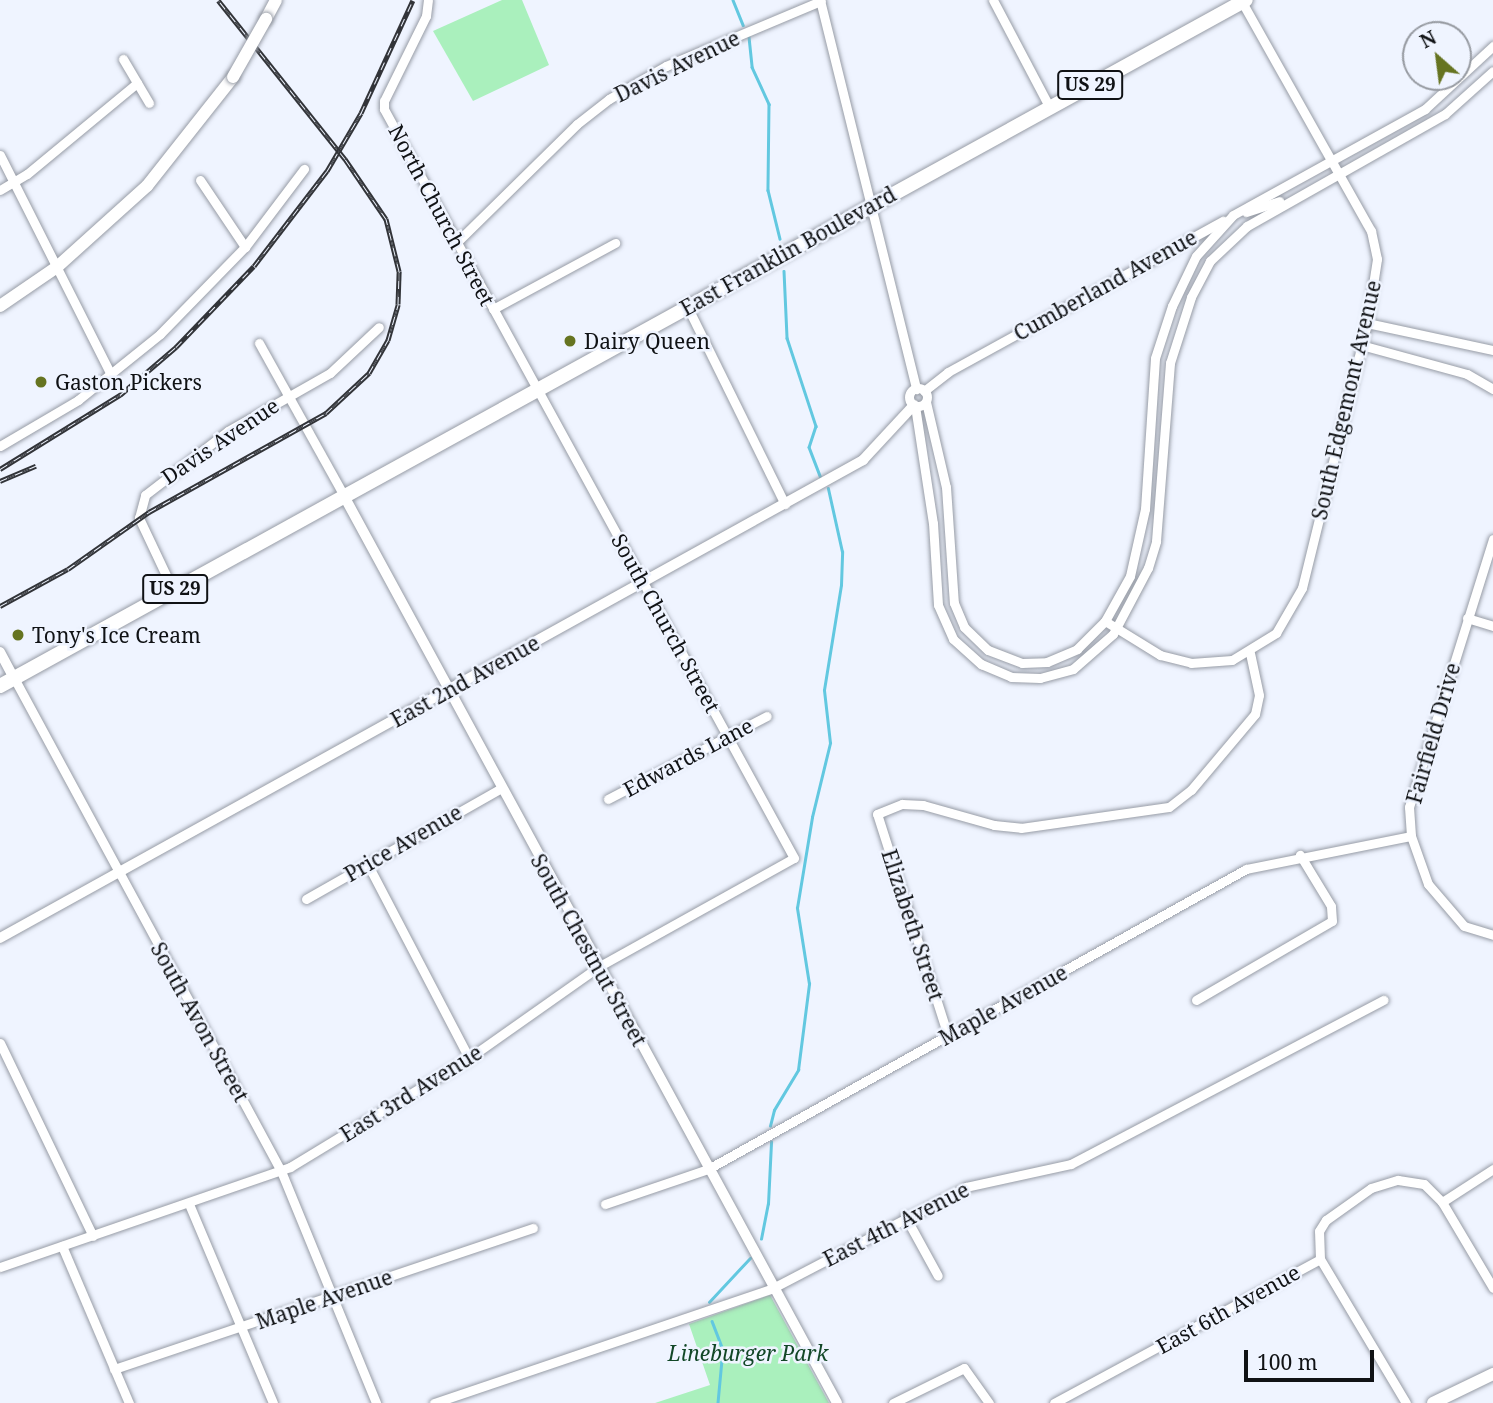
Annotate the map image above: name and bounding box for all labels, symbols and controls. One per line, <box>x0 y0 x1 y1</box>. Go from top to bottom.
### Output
north arrow <box>1402 21 1472 91</box>
text: N <box>1415 24 1441 54</box>
street label: Davis Avenue <box>610 25 744 107</box>
road number: US 29 <box>1057 69 1123 100</box>
street label: North Church Street <box>384 120 500 310</box>
street label: East Franklin Boulevard <box>676 181 900 321</box>
street label: Cumberland Avenue <box>1009 224 1201 346</box>
street label: South Edgemont Avenue <box>1306 278 1386 522</box>
place label: Dairy Queen <box>584 328 710 354</box>
marker: Dairy Queen <box>562 333 578 349</box>
place label: Gaston Pickers <box>55 369 202 395</box>
marker: Gaston Pickers <box>33 374 49 390</box>
street label: Davis Avenue <box>157 393 283 489</box>
street label: South Church Street <box>606 529 726 717</box>
road number: US 29 <box>142 574 208 604</box>
place label: Tony's Ice Cream <box>32 622 201 648</box>
marker: Tony's Ice Cream <box>10 627 26 643</box>
street label: East 2nd Avenue <box>386 630 544 732</box>
street label: Fairfield Drive <box>1401 660 1465 806</box>
street label: Edwards Lane <box>619 712 757 802</box>
street label: Price Avenue <box>340 799 466 887</box>
street label: Elizabeth Street <box>877 846 949 1004</box>
street label: South Chestnut Street <box>526 850 652 1050</box>
street label: South Avon Street <box>146 938 254 1106</box>
street label: Maple Avenue <box>934 959 1072 1051</box>
street label: East 3rd Avenue <box>336 1039 486 1147</box>
street label: East 4th Avenue <box>819 1176 973 1272</box>
street label: East 6th Avenue <box>1152 1259 1304 1359</box>
street label: Maple Avenue <box>252 1264 396 1334</box>
scale bar <box>1248 1336 1378 1380</box>
park label: Lineburger Park <box>668 1340 828 1366</box>
text: 100 m <box>1257 1348 1318 1376</box>

